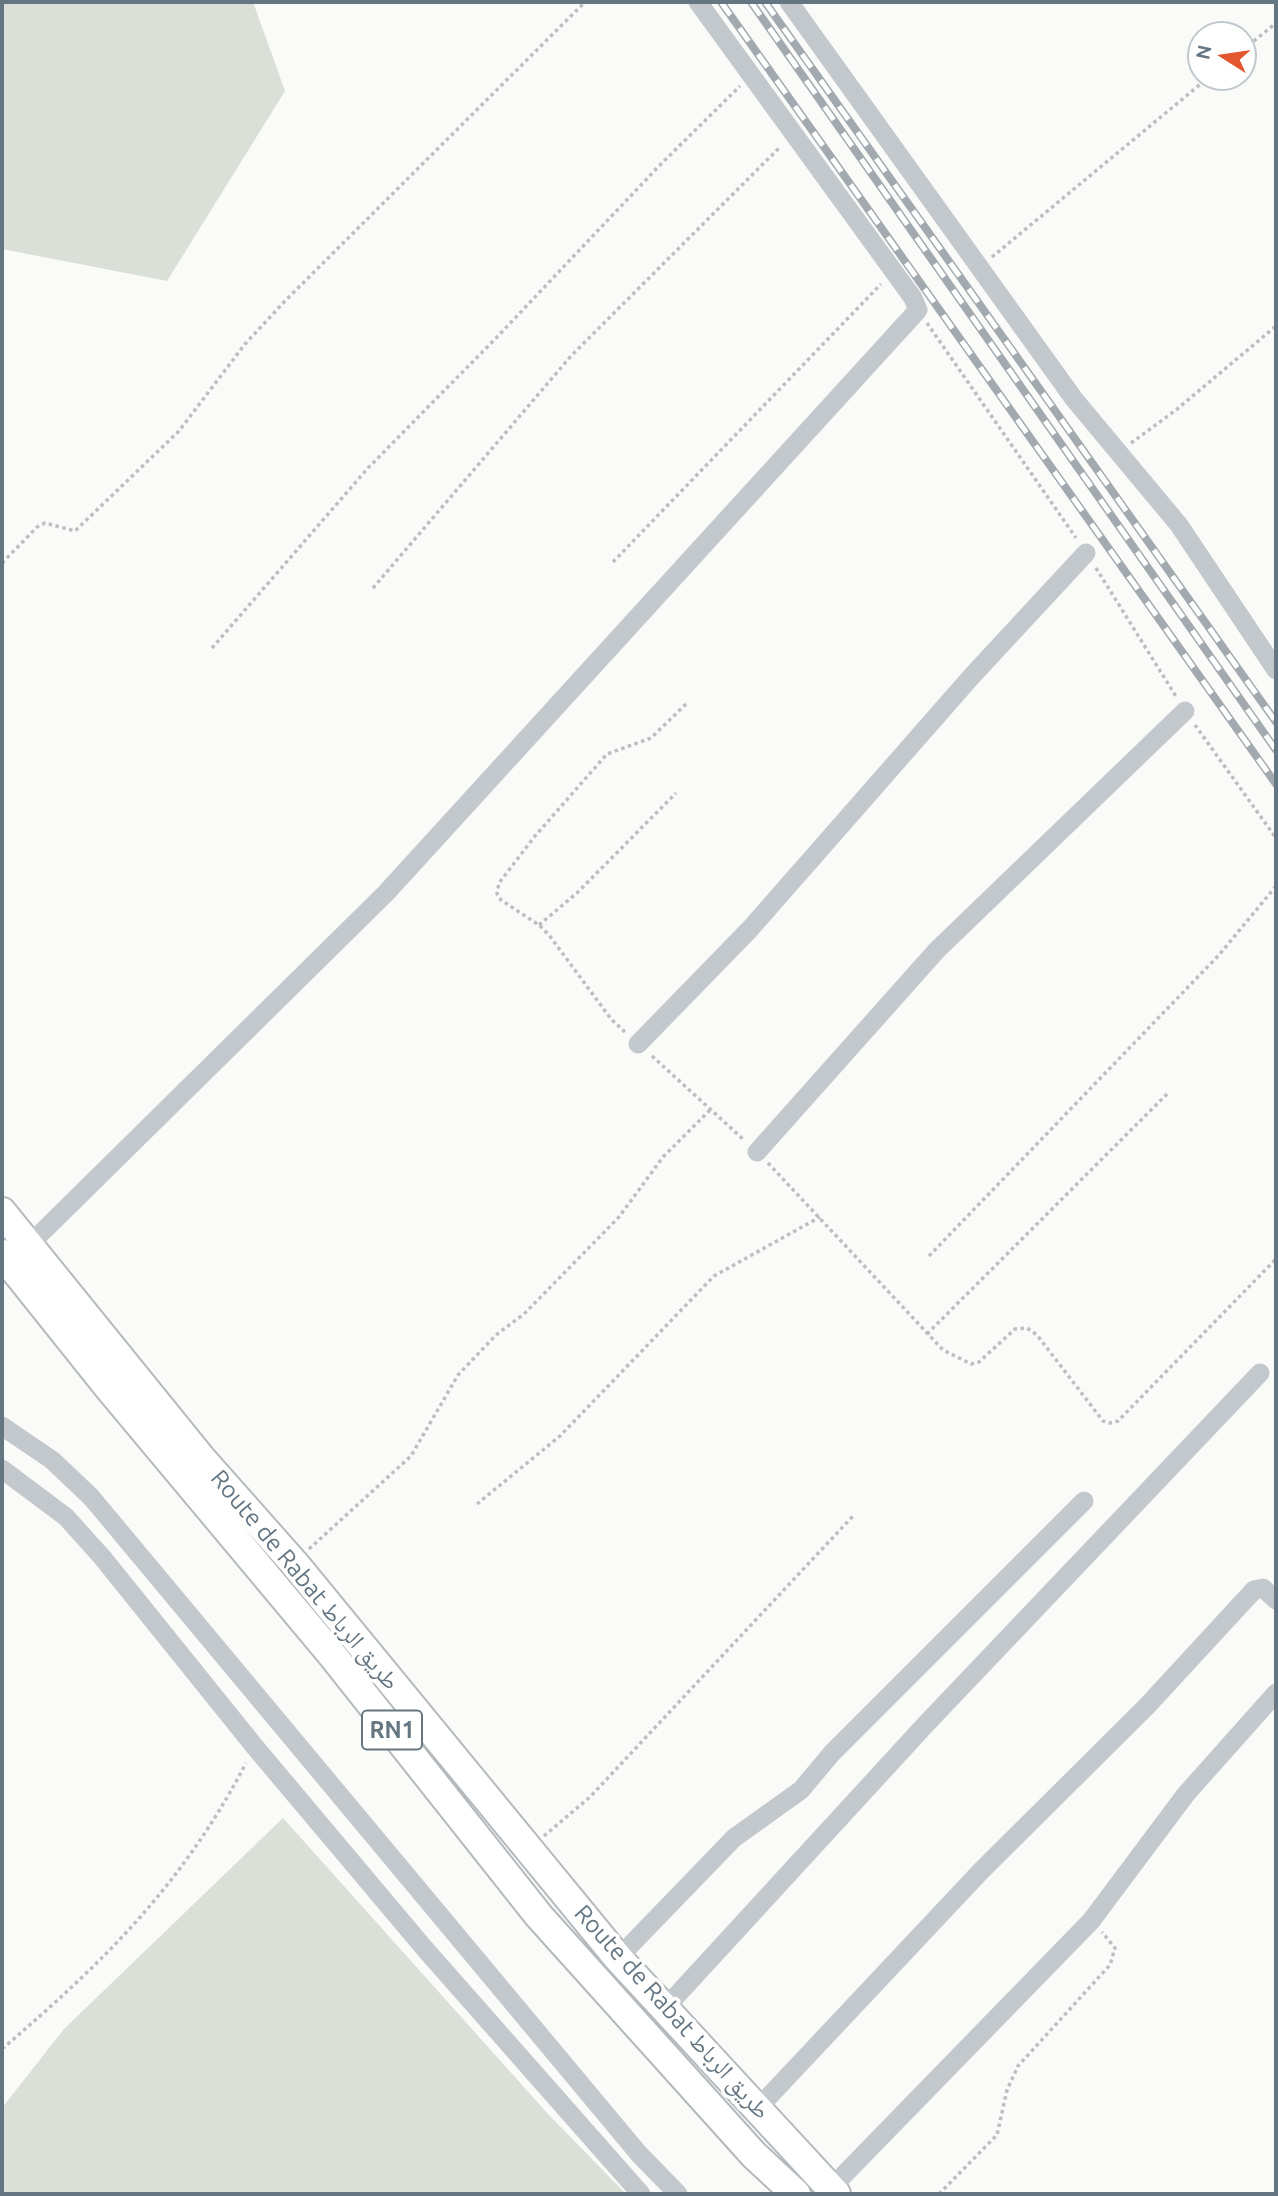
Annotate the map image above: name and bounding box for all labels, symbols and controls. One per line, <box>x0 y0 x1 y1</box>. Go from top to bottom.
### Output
north arrow <box>1187 21 1257 91</box>
text: N <box>1191 43 1216 61</box>
street label: Route de Rabat طريق الرباط <box>204 1464 406 1696</box>
road number: RN1 <box>362 1710 422 1750</box>
street label: Route de Rabat طريق الرباط <box>568 1899 776 2125</box>

